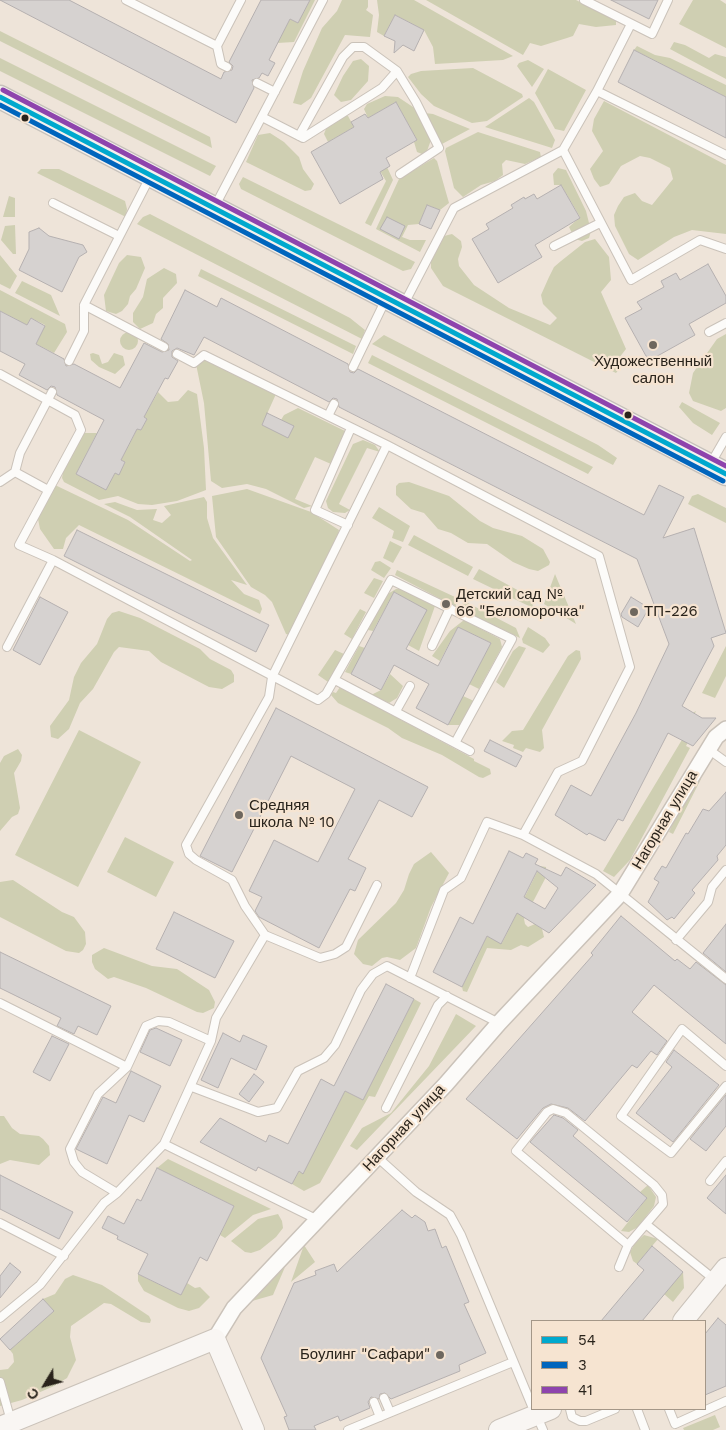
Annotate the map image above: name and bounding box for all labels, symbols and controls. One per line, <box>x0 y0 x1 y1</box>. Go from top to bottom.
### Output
unlabelled marker <box>20 113 30 123</box>
marker: Художественный салон <box>647 339 659 351</box>
place label: Художественный салон <box>594 353 712 388</box>
unlabelled marker <box>623 410 633 420</box>
place label: Детский сад № 66 "Беломорочка" <box>456 586 584 621</box>
marker: Детский сад № 66 "Беломорочка" <box>440 598 452 610</box>
place label: ТП-226 <box>644 603 698 621</box>
marker: ТП-226 <box>628 606 640 618</box>
street label: Нагорная улица <box>628 767 702 873</box>
place label: Средняя школа № 10 <box>249 797 335 832</box>
marker: Средняя школа № 10 <box>233 809 245 821</box>
street label: Нагорная улица <box>359 1081 449 1175</box>
legend <box>531 1320 706 1410</box>
text: 54 <box>578 1331 596 1349</box>
place label: Боулинг "Сафари" <box>300 1346 430 1364</box>
marker: Боулинг "Сафари" <box>434 1349 446 1361</box>
text: 3 <box>578 1356 587 1374</box>
north arrow <box>20 1360 70 1410</box>
text: 41 <box>578 1381 593 1399</box>
text: С <box>24 1385 42 1403</box>

